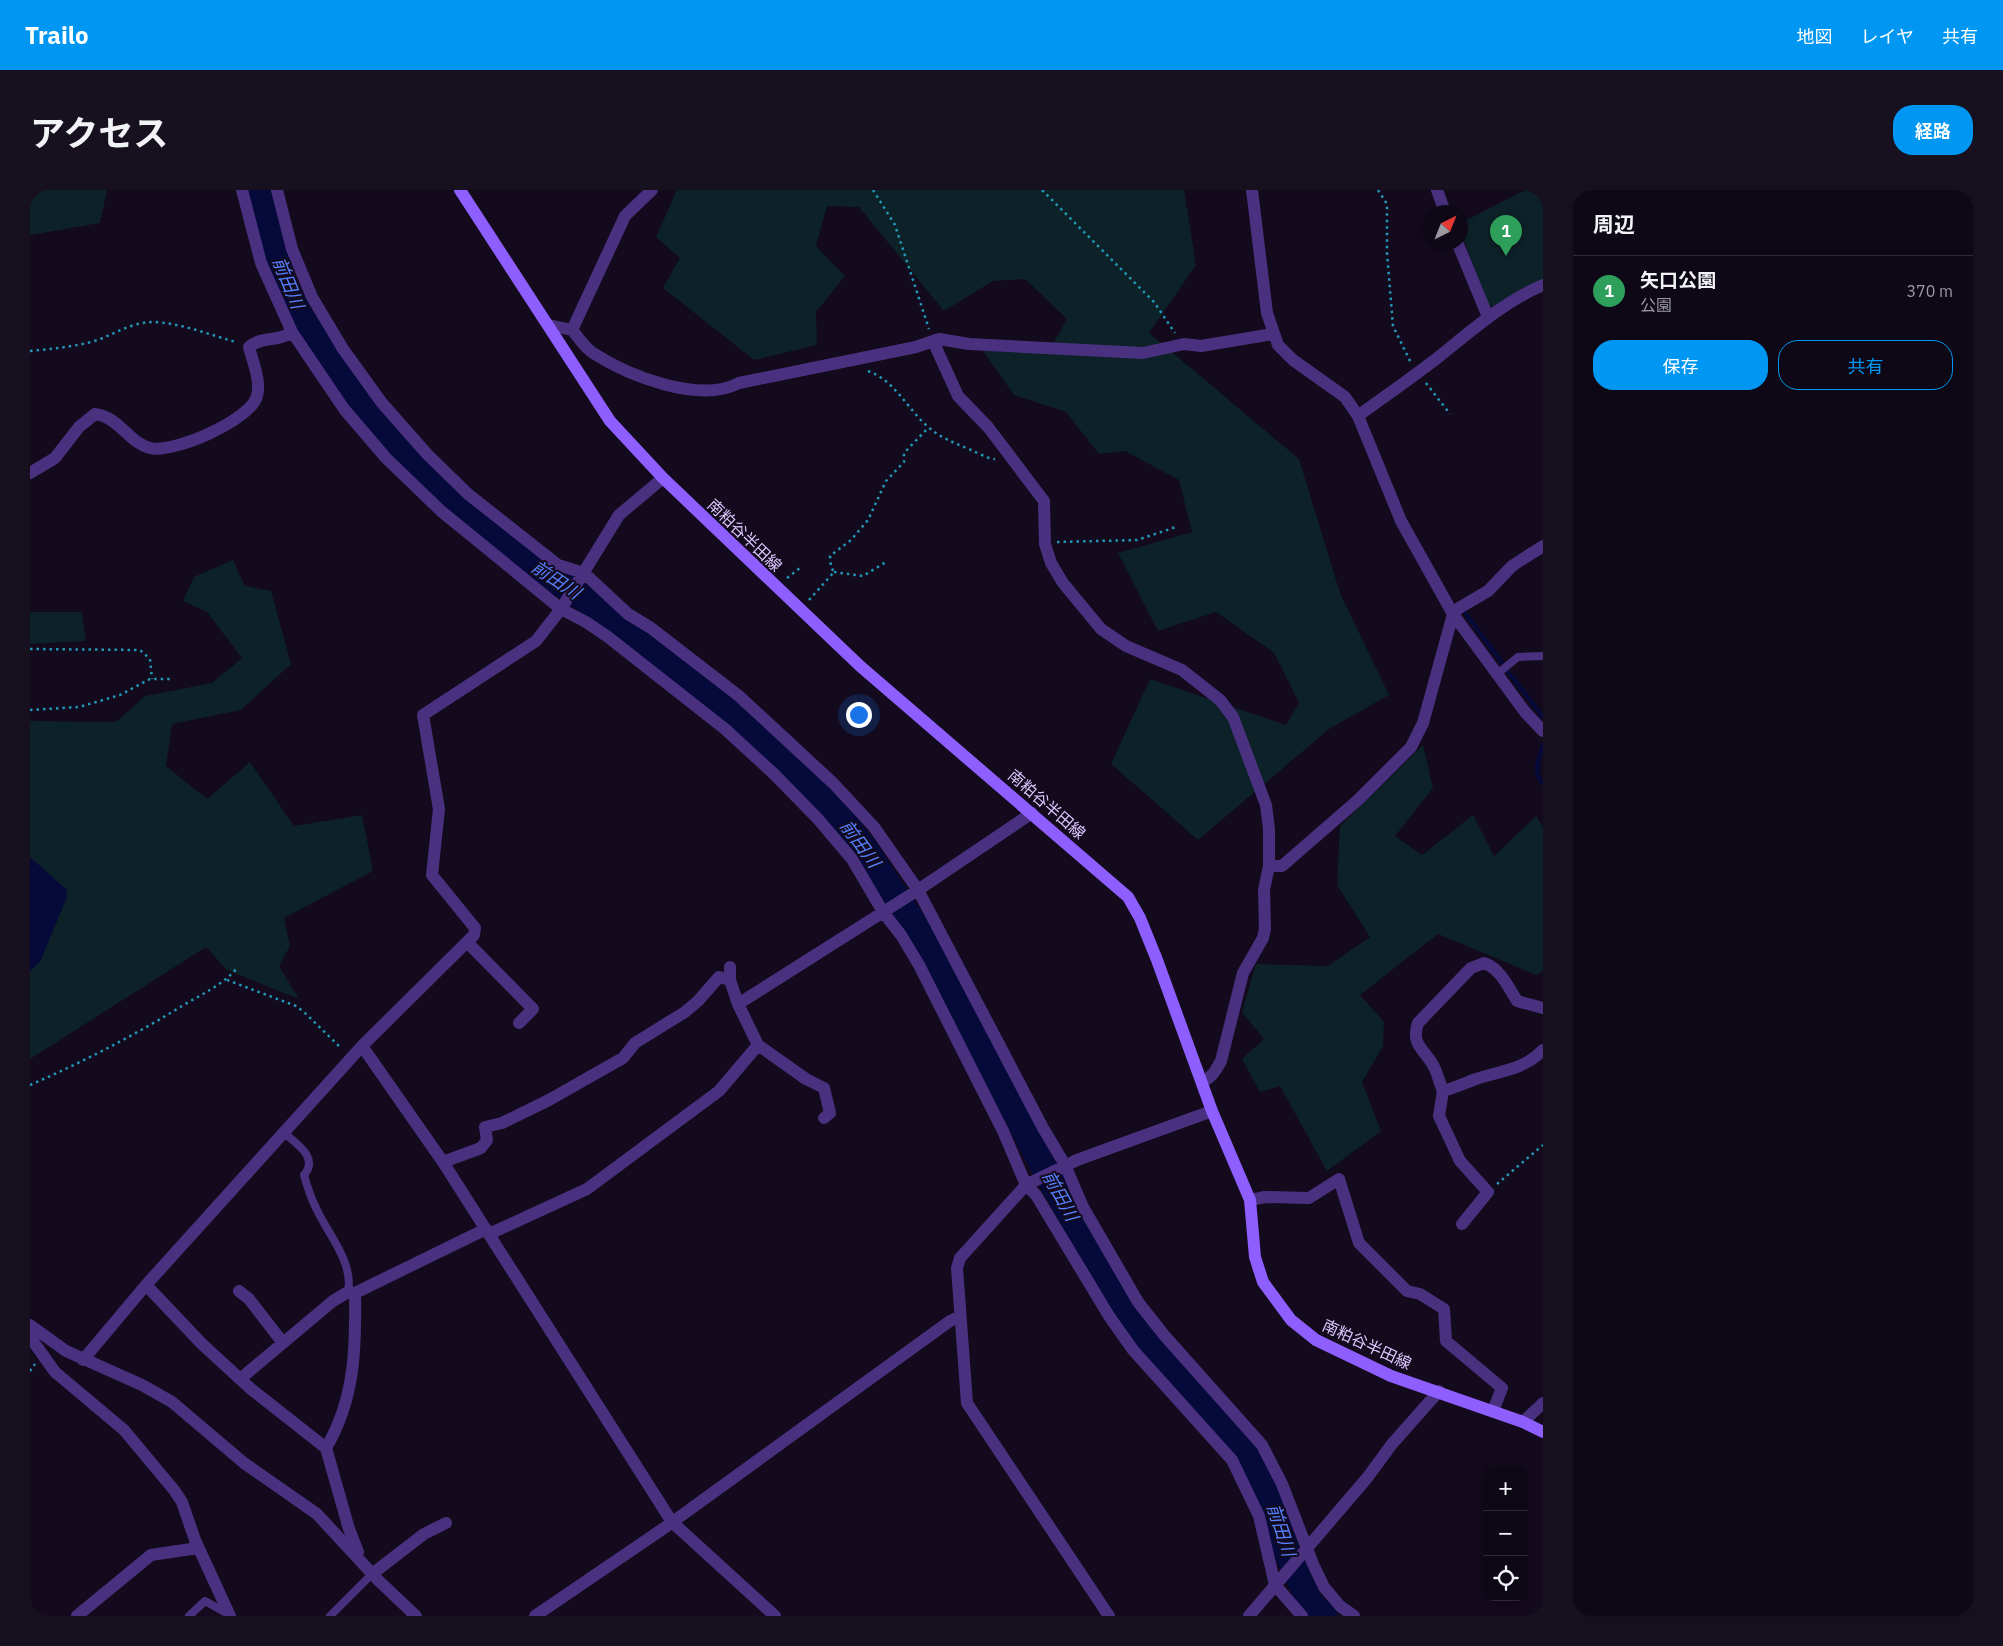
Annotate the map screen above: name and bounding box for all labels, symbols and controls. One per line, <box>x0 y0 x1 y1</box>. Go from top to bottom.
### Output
text: Trailo <box>25 19 89 51</box>
text: 地図 <box>1797 25 1833 48</box>
text: レイヤ <box>1861 25 1914 48</box>
text: 共有 <box>1942 25 1978 48</box>
button: 経路 <box>1893 105 1973 155</box>
text: アクセス <box>30 110 168 156</box>
north arrow <box>1423 205 1468 250</box>
text: 周辺 <box>1593 210 1635 238</box>
pin: 1 <box>1490 215 1522 256</box>
water label: 前田川 <box>268 253 310 314</box>
text: 矢口公園 <box>1640 268 1716 292</box>
text: 1 <box>1604 281 1614 301</box>
text: 370 m <box>1906 281 1953 301</box>
text: 公園 <box>1640 295 1672 315</box>
button: 保存 <box>1593 340 1768 390</box>
button: 共有 <box>1778 340 1953 390</box>
street label: 南粕谷半田線 <box>704 494 786 576</box>
water label: 前田川 <box>527 555 587 605</box>
your location <box>846 702 872 728</box>
street label: 南粕谷半田線 <box>1004 765 1090 843</box>
water label: 前田川 <box>835 815 887 874</box>
water label: 前田川 <box>1037 1167 1085 1227</box>
street label: 南粕谷半田線 <box>1319 1315 1415 1373</box>
map controls <box>1483 1466 1528 1601</box>
button: + <box>1483 1466 1528 1511</box>
water label: 前田川 <box>1262 1501 1301 1561</box>
button: − <box>1483 1511 1528 1556</box>
button: locate <box>1483 1556 1528 1601</box>

